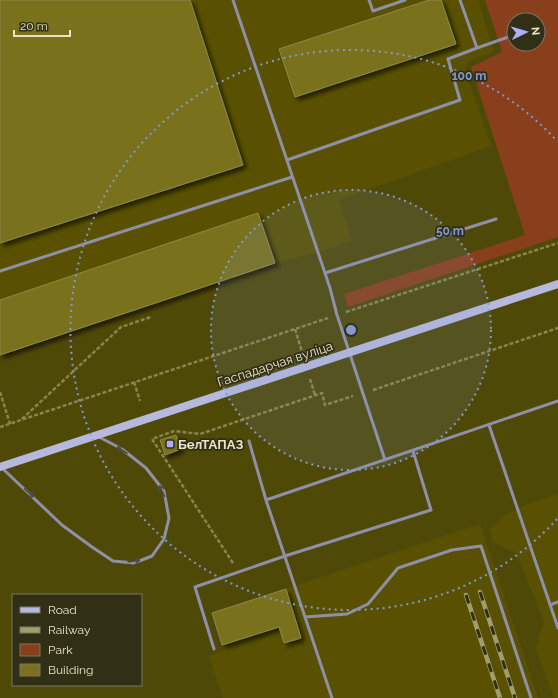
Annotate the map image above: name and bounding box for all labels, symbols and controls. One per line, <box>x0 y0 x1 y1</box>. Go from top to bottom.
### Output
scale bar <box>14 12 70 38</box>
north arrow <box>506 12 546 52</box>
text: 20 m <box>20 19 48 33</box>
text: N <box>529 26 542 36</box>
text: 100 m <box>452 69 486 83</box>
text: 50 m <box>436 224 464 238</box>
centre of rings <box>344 323 358 337</box>
street label: Гаспадарчая вуліца <box>215 338 335 390</box>
place label: БелТАПАЗ <box>178 437 243 452</box>
marker: БелТАПАЗ <box>165 439 175 449</box>
one-way arrow <box>117 446 128 454</box>
one-way arrow <box>158 485 165 497</box>
one-way arrow <box>24 489 34 498</box>
one-way arrow <box>128 557 141 565</box>
legend <box>12 594 142 686</box>
text: Road <box>48 603 77 617</box>
text: Railway <box>48 623 91 637</box>
text: Park <box>48 643 73 657</box>
text: Building <box>48 663 94 677</box>

